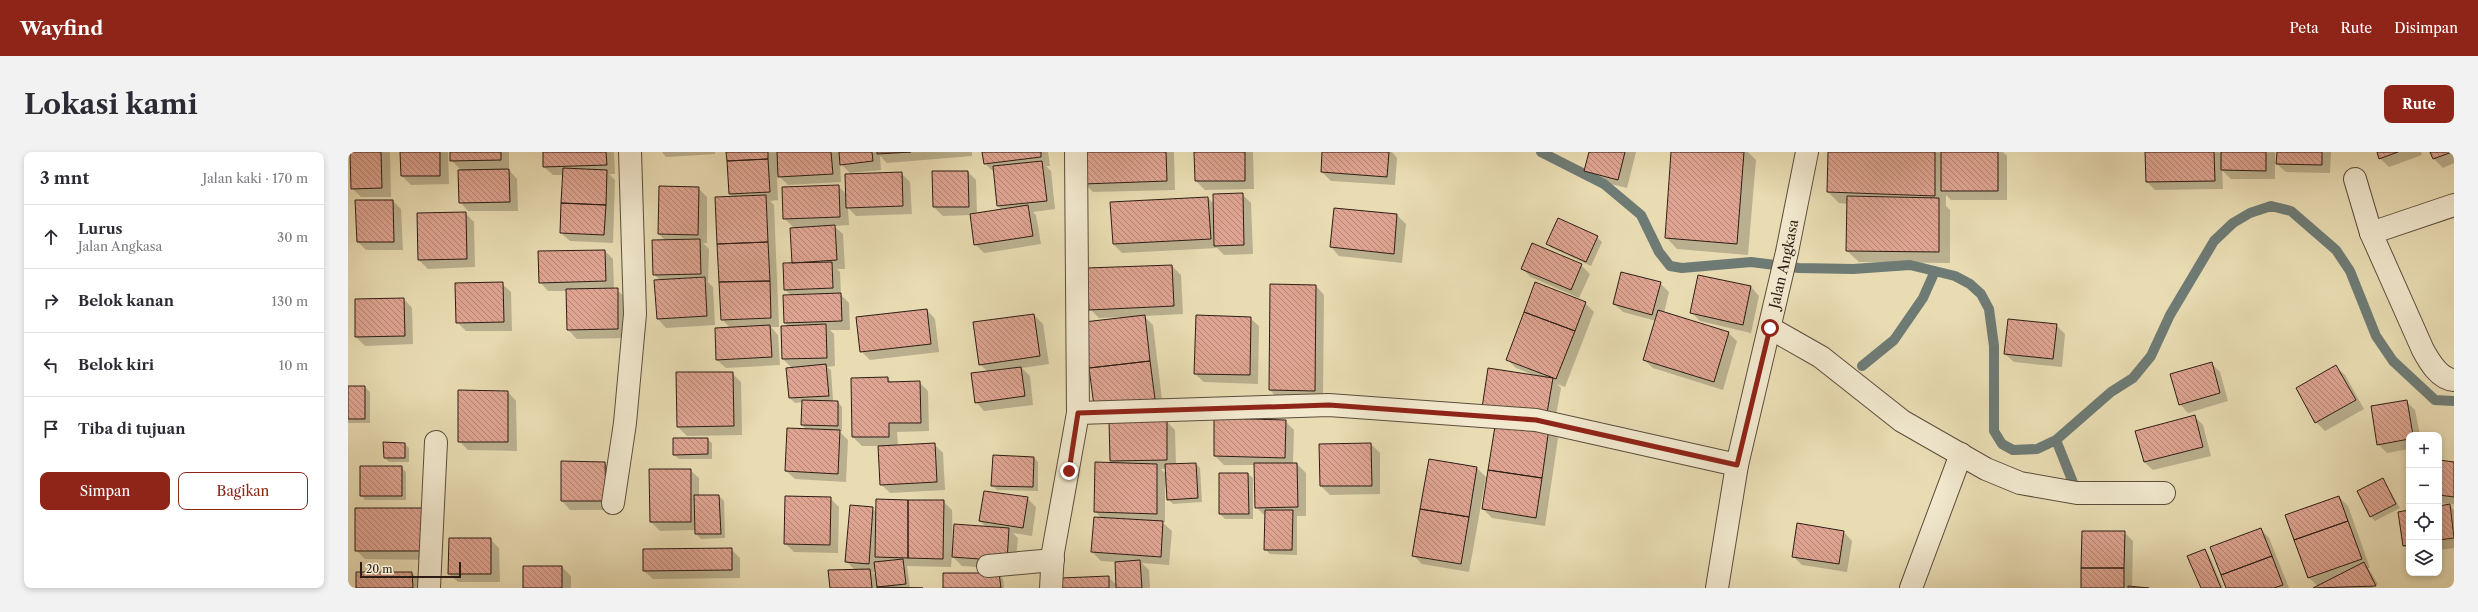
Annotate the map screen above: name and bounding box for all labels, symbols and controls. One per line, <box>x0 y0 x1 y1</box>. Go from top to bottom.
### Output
text: Wayfind <box>20 17 103 40</box>
text: Peta <box>2289 19 2319 37</box>
text: Rute <box>2341 19 2372 37</box>
text: Disimpan <box>2394 19 2458 37</box>
button: Rute <box>2384 85 2454 123</box>
text: Lokasi kami <box>24 87 198 121</box>
text: 3 mnt <box>40 168 89 188</box>
text: Jalan kaki · 170 m <box>203 170 308 186</box>
street label: Jalan Angkasa <box>1765 217 1802 312</box>
text: Lurus <box>78 219 123 238</box>
icon: ahead <box>40 226 62 248</box>
text: 30 m <box>277 229 308 245</box>
text: Jalan Angkasa <box>78 238 162 254</box>
icon: right <box>40 290 62 312</box>
text: Belok kanan <box>78 291 174 310</box>
text: 130 m <box>272 293 308 309</box>
route start <box>1761 319 1779 337</box>
icon: left <box>40 354 62 376</box>
text: Belok kiri <box>78 355 154 374</box>
text: 10 m <box>279 357 308 373</box>
icon: arrive <box>40 418 62 440</box>
text: Tiba di tujuan <box>78 419 186 438</box>
map controls <box>2406 432 2442 576</box>
button: + <box>2406 432 2442 468</box>
route end <box>1060 462 1078 480</box>
button: − <box>2406 468 2442 504</box>
button: Simpan <box>40 472 170 510</box>
button: Bagikan <box>178 472 308 510</box>
button: locate <box>2406 504 2442 540</box>
button: layers <box>2406 540 2442 576</box>
scale bar <box>360 560 461 579</box>
text: 20 m <box>366 562 392 576</box>

